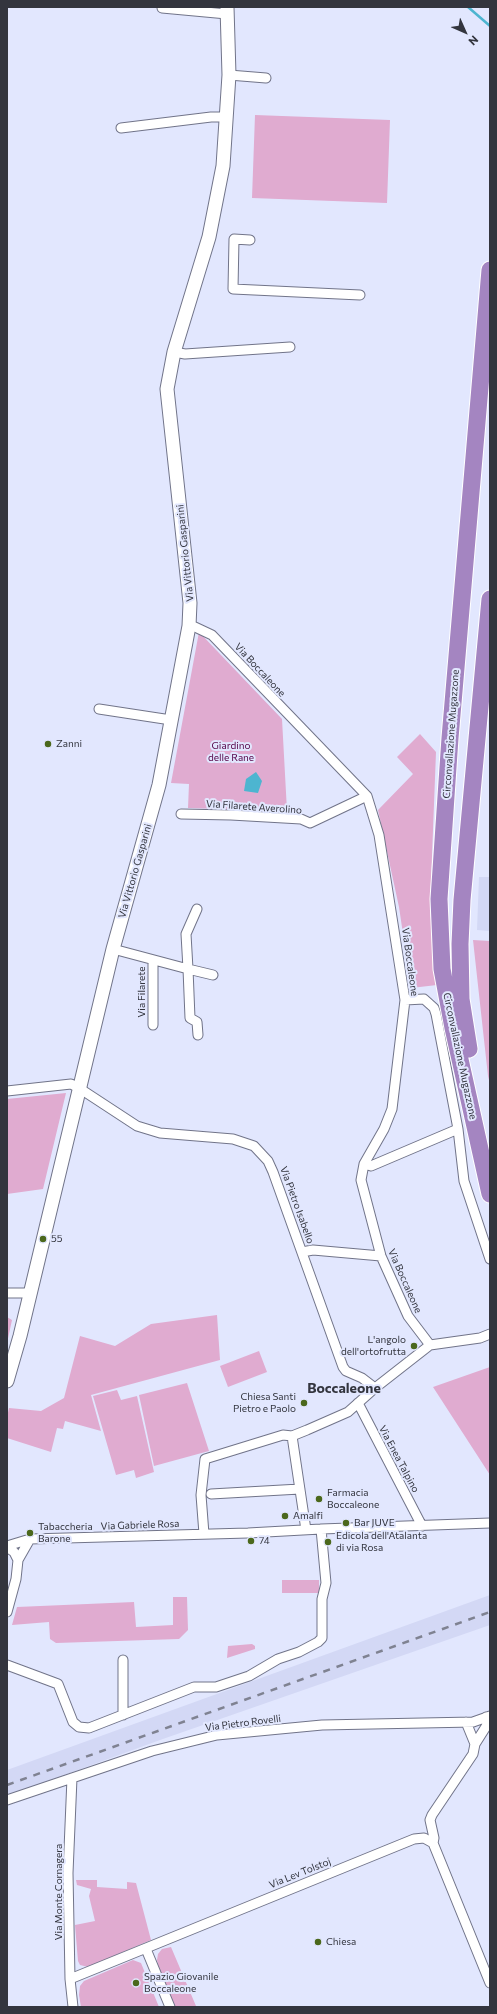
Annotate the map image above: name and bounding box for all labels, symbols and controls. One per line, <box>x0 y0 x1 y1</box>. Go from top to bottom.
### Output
north arrow <box>445 12 485 52</box>
text: N <box>466 33 481 48</box>
street label: Via Vittorio Gasparini <box>174 504 196 602</box>
street label: Via Boccaleone <box>232 641 288 699</box>
street label: Circonvallazione Mugazzone <box>441 669 461 799</box>
place label: Zanni <box>56 738 82 750</box>
marker: Zanni <box>43 739 53 749</box>
park label: Giardino delle Rane <box>208 740 254 764</box>
street label: Via Filarete Averolino <box>206 798 302 816</box>
street label: Via Vittorio Gasparini <box>116 822 154 920</box>
street label: Via Boccaleone <box>399 927 421 997</box>
street label: Via Filarete <box>136 967 148 1017</box>
street label: Circonvallazione Mugazzone <box>441 991 479 1121</box>
street label: Via Pietro Isabello <box>277 1165 317 1245</box>
place label: 55 <box>51 1233 62 1245</box>
marker: 55 <box>38 1234 48 1244</box>
street label: Via Boccaleone <box>386 1247 424 1315</box>
place label: L'angolo dell'ortofrutta <box>341 1334 406 1358</box>
marker: L'angolo dell'ortofrutta <box>409 1341 419 1351</box>
district label: Boccaleone <box>307 1380 381 1396</box>
place label: Chiesa Santi Pietro e Paolo <box>233 1391 296 1414</box>
marker: Chiesa Santi Pietro e Paolo <box>299 1398 309 1408</box>
street label: Via Enea Talpino <box>376 1423 422 1495</box>
place label: Farmacia Boccaleone <box>327 1487 379 1510</box>
marker: Farmacia Boccaleone <box>314 1494 324 1504</box>
place label: Amalfi <box>293 1510 323 1522</box>
marker: Amalfi <box>280 1511 290 1521</box>
place label: Bar JUVE <box>354 1517 395 1529</box>
street label: Via Gabriele Rosa <box>100 1518 180 1532</box>
marker: Bar JUVE <box>341 1518 351 1528</box>
place label: Tabaccheria Barone <box>38 1521 93 1544</box>
marker: Tabaccheria Barone <box>25 1528 35 1538</box>
place label: Edicola dell'Atalanta di via Rosa <box>336 1530 427 1554</box>
place label: 74 <box>259 1535 270 1547</box>
marker: 74 <box>246 1536 256 1546</box>
marker: Edicola dell'Atalanta di via Rosa <box>323 1537 333 1547</box>
street label: Via Pietro Rovelli <box>204 1712 282 1734</box>
street label: Via Monte Cornagera <box>53 1844 65 1940</box>
street label: Via Lev Tolstoj <box>267 1855 333 1891</box>
place label: Chiesa <box>326 1936 356 1948</box>
marker: Chiesa <box>313 1937 323 1947</box>
place label: Spazio Giovanile Boccaleone <box>144 1971 219 1994</box>
marker: Spazio Giovanile Boccaleone <box>131 1978 141 1988</box>

